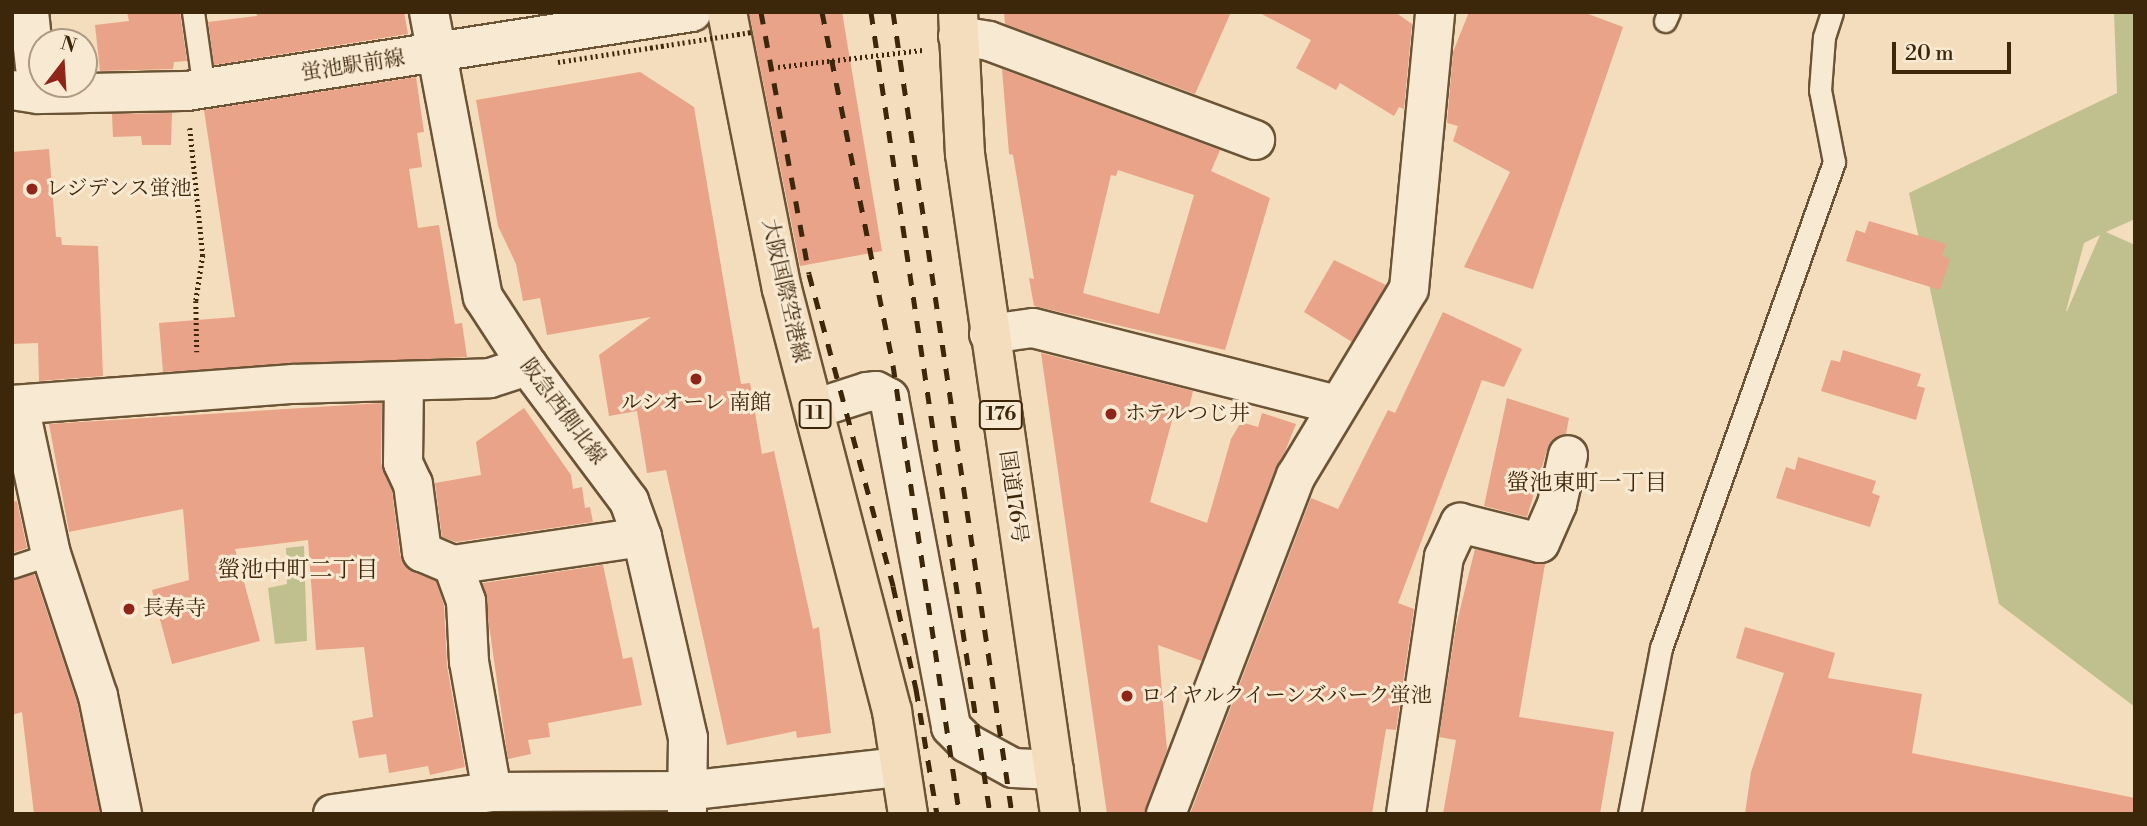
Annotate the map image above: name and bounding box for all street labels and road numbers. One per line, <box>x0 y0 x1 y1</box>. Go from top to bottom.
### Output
street label: 蛍池駅前線 <box>299 45 407 87</box>
street label: 大阪国際空港線 <box>756 217 814 365</box>
street label: 阪急西側北線 <box>515 354 611 470</box>
road number: 11 <box>798 398 832 430</box>
road number: 176 <box>978 400 1024 430</box>
street label: 国道176号 <box>994 449 1032 545</box>

